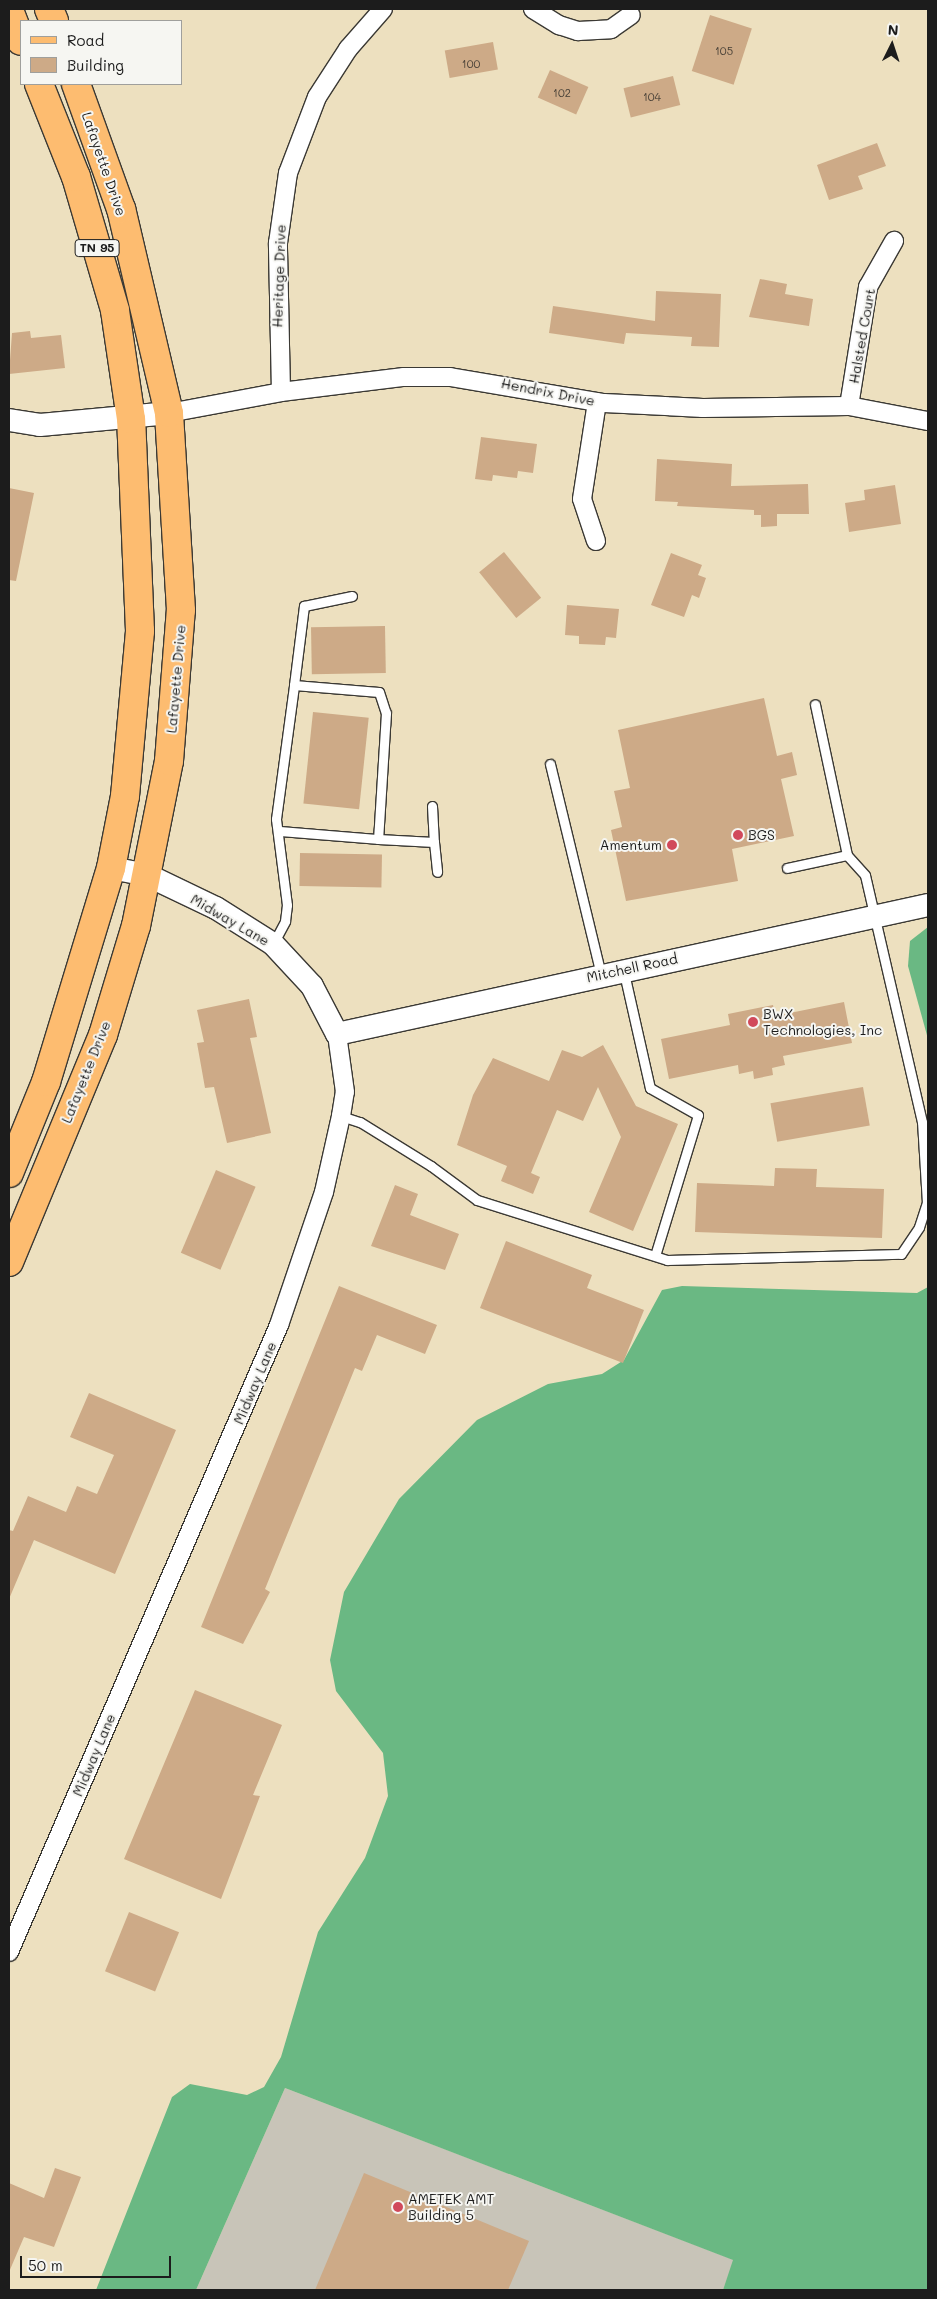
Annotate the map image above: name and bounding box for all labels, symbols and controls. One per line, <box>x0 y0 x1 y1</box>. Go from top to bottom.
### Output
legend <box>20 20 182 85</box>
north arrow <box>867 20 917 70</box>
text: N <box>887 20 899 39</box>
text: Road <box>67 30 104 50</box>
house number: 105 <box>715 44 733 58</box>
text: Building <box>67 55 124 75</box>
house number: 100 <box>462 57 480 71</box>
house number: 102 <box>553 86 571 100</box>
house number: 104 <box>643 90 661 104</box>
street label: Lafayette Drive <box>78 110 130 218</box>
street label: Heritage Drive <box>269 224 289 328</box>
road number: TN 95 <box>74 238 120 258</box>
street label: Halsted Court <box>845 287 879 385</box>
street label: Hendrix Drive <box>500 375 596 409</box>
street label: Lafayette Drive <box>163 624 189 734</box>
place label: BGS <box>748 827 775 843</box>
marker: BGS <box>732 829 744 841</box>
place label: Amentum <box>600 837 662 853</box>
marker: Amentum <box>666 839 678 851</box>
street label: Midway Lane <box>188 891 272 949</box>
street label: Mitchell Road <box>585 950 679 986</box>
place label: BWX Technologies, Inc <box>763 1006 882 1038</box>
marker: BWX Technologies, Inc <box>747 1016 759 1028</box>
street label: Lafayette Drive <box>58 1018 114 1126</box>
street label: Midway Lane <box>230 1339 280 1427</box>
street label: Midway Lane <box>69 1711 119 1799</box>
place label: AMETEK AMT Building 5 <box>408 2191 494 2224</box>
marker: AMETEK AMT Building 5 <box>392 2201 404 2213</box>
scale bar <box>22 2246 174 2278</box>
text: 50 m <box>28 2255 63 2275</box>

